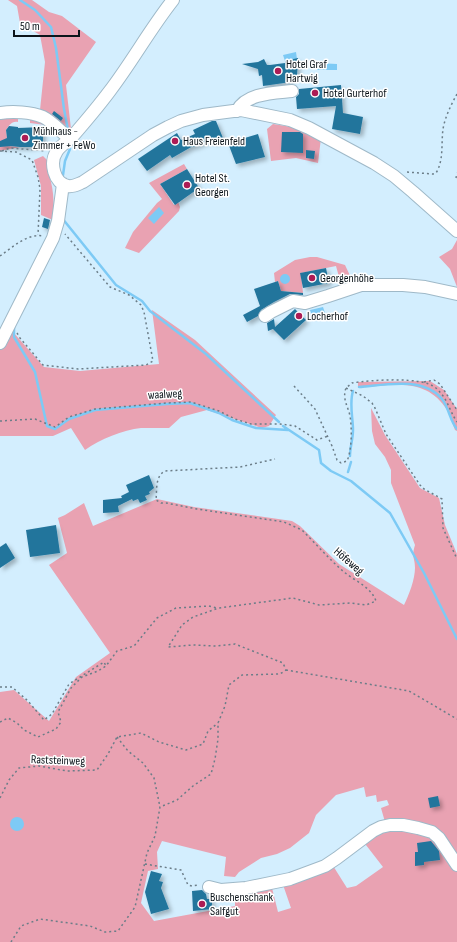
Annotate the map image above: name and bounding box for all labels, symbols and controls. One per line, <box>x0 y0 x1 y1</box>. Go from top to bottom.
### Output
scale bar <box>14 12 79 38</box>
text: 50 m <box>20 19 40 34</box>
place label: Hotel Graf Hartwig <box>286 57 327 86</box>
marker: Hotel Graf Hartwig <box>273 66 283 76</box>
place label: Hotel Gurterhof <box>323 86 387 101</box>
marker: Hotel Gurterhof <box>310 88 320 98</box>
place label: Mühlhaus - Zimmer + FeWo <box>33 124 95 153</box>
marker: Mühlhaus - Zimmer + FeWo <box>20 133 30 143</box>
place label: Haus Freienfeld <box>183 134 245 149</box>
marker: Haus Freienfeld <box>170 136 180 146</box>
place label: Hotel St. Georgen <box>195 171 230 200</box>
marker: Hotel St. Georgen <box>182 180 192 190</box>
place label: Georgenhöhe <box>320 271 374 286</box>
marker: Georgenhöhe <box>307 273 317 283</box>
place label: Locherhof <box>307 309 349 324</box>
marker: Locherhof <box>294 311 304 321</box>
street label: waalweg <box>147 386 183 403</box>
street label: Höfeweg <box>330 544 367 579</box>
street label: Raststeinweg <box>31 752 86 769</box>
place label: Buschenschank Salfgut <box>210 890 274 919</box>
marker: Buschenschank Salfgut <box>197 899 207 909</box>

